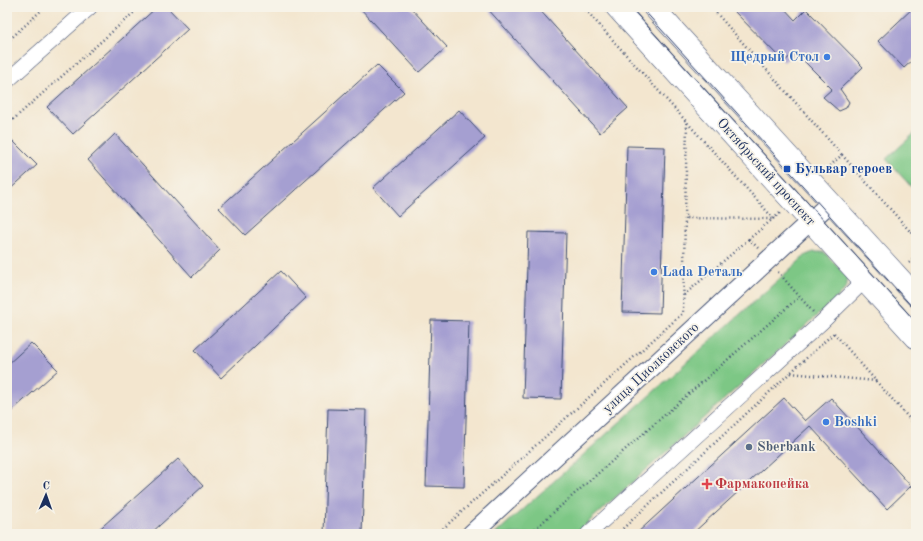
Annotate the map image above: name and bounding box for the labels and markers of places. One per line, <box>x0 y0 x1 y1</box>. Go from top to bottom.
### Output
place label: Щедрый Стол <box>730 50 819 64</box>
marker: Щедрый Стол <box>822 52 832 62</box>
place label: Бульвар героев <box>795 162 892 176</box>
marker: Бульвар героев <box>782 164 792 174</box>
place label: Lada Dеталь <box>662 265 743 279</box>
marker: Lada Dеталь <box>649 267 659 277</box>
place label: Boshki <box>834 415 877 429</box>
marker: Boshki <box>821 417 831 427</box>
place label: Sberbank <box>757 440 816 454</box>
marker: Sberbank <box>744 442 754 452</box>
place label: Фармакопейка <box>715 477 809 491</box>
marker: Фармакопейка <box>702 479 712 489</box>

